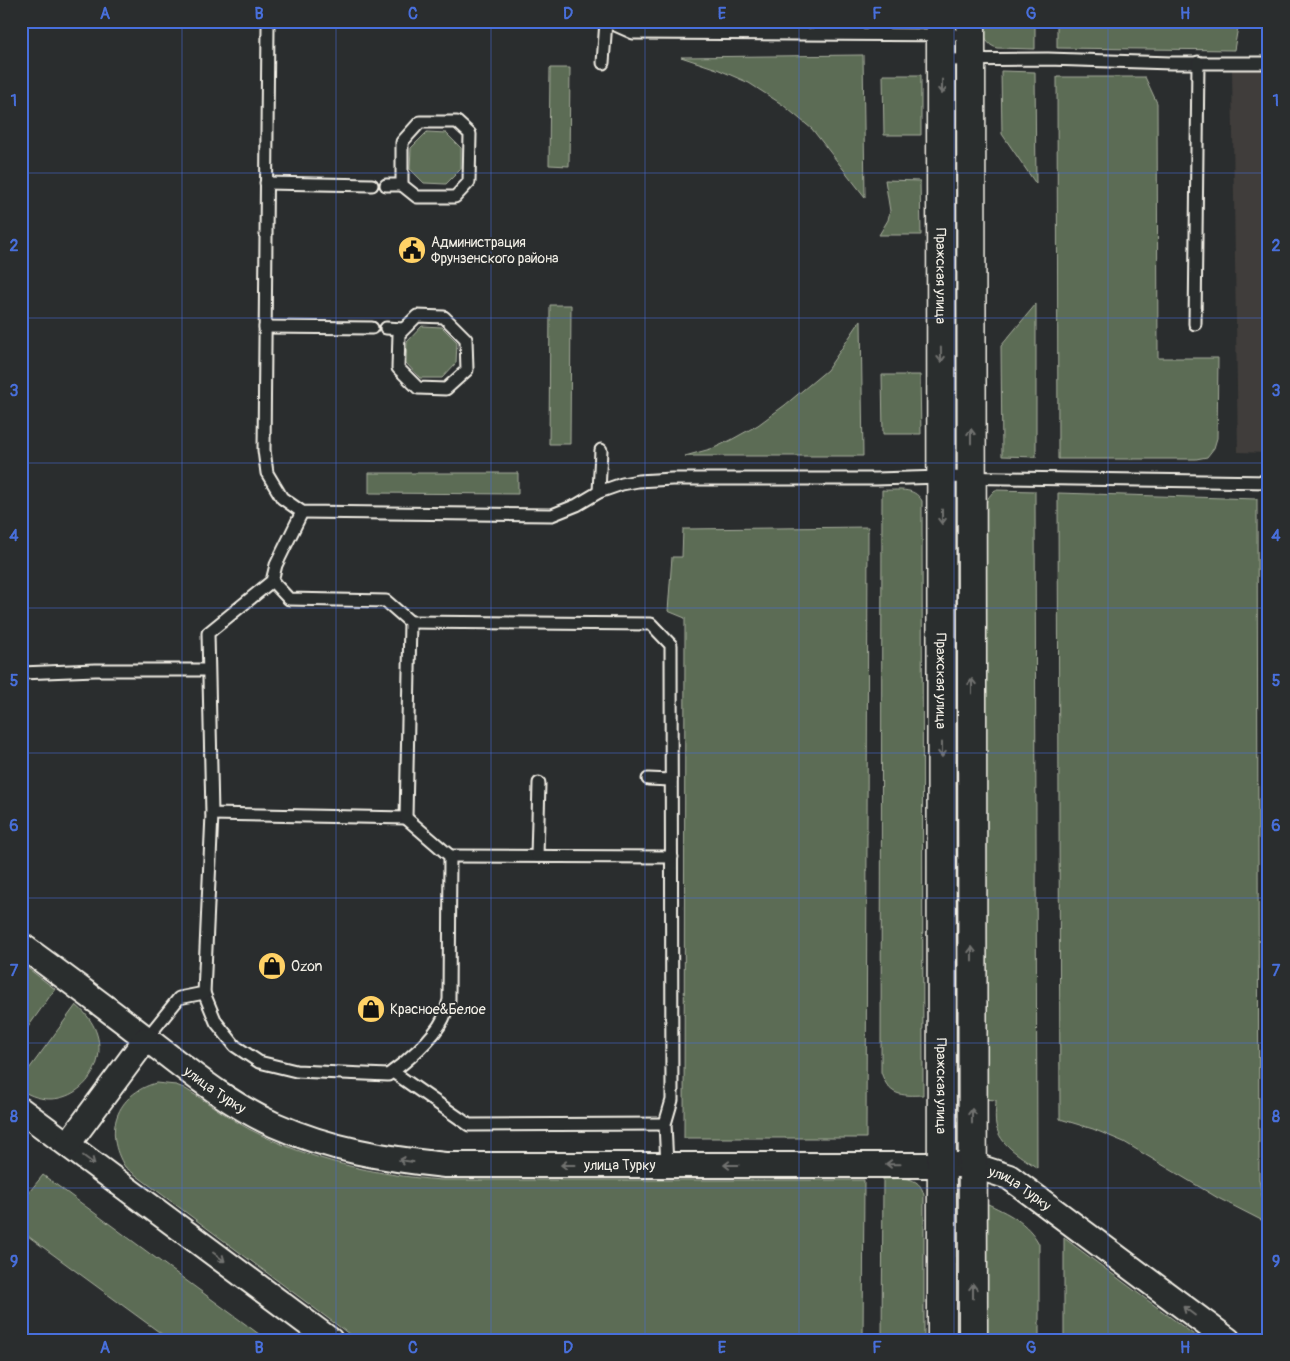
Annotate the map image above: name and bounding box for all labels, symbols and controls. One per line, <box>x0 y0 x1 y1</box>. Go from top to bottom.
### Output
text: A <box>100 4 111 24</box>
text: B <box>254 4 264 24</box>
text: C <box>408 4 418 24</box>
text: D <box>563 4 573 24</box>
text: E <box>718 4 727 24</box>
text: F <box>872 4 882 24</box>
text: G <box>1026 4 1037 24</box>
text: H <box>1180 4 1190 24</box>
one-way arrow <box>937 79 946 95</box>
text: 1 <box>11 91 17 111</box>
text: 1 <box>1273 91 1279 111</box>
street label: Пражская улица <box>932 228 949 324</box>
place label: Администрация Фрунзенского района <box>431 234 559 267</box>
public building icon: Администрация Фрунзенского района <box>397 235 427 265</box>
text: 2 <box>10 236 19 256</box>
text: 2 <box>1272 236 1281 256</box>
one-way arrow <box>936 346 946 363</box>
text: 3 <box>10 381 19 401</box>
text: 3 <box>1272 381 1281 401</box>
one-way arrow <box>966 428 976 444</box>
one-way arrow <box>937 509 947 525</box>
text: 4 <box>9 526 19 546</box>
text: 4 <box>1271 526 1281 546</box>
street label: Пражская улица <box>932 633 950 729</box>
text: 5 <box>10 671 19 691</box>
text: 5 <box>1272 671 1281 691</box>
one-way arrow <box>967 678 977 694</box>
one-way arrow <box>937 742 947 758</box>
text: 6 <box>9 816 19 836</box>
text: 6 <box>1271 816 1281 836</box>
one-way arrow <box>967 946 977 962</box>
shop icon: Ozon <box>257 951 287 981</box>
place label: Ozon <box>291 958 323 975</box>
text: 7 <box>10 961 19 981</box>
text: 7 <box>1272 961 1281 981</box>
shop icon: Красное&Белое <box>356 994 386 1024</box>
place label: Красное&Белое <box>390 1001 486 1018</box>
street label: Пражская улица <box>933 1038 950 1134</box>
street label: улица Турку <box>180 1062 249 1117</box>
text: 8 <box>10 1107 18 1127</box>
text: 8 <box>1272 1107 1280 1127</box>
one-way arrow <box>967 1108 977 1124</box>
one-way arrow <box>81 1155 95 1165</box>
one-way arrow <box>399 1155 415 1165</box>
street label: улица Турку <box>583 1157 656 1174</box>
one-way arrow <box>886 1159 902 1169</box>
one-way arrow <box>561 1160 577 1170</box>
one-way arrow <box>723 1160 740 1170</box>
street label: улица Турку <box>985 1163 1054 1214</box>
text: 9 <box>10 1252 18 1272</box>
one-way arrow <box>212 1252 226 1262</box>
text: 9 <box>1272 1252 1280 1272</box>
one-way arrow <box>968 1283 978 1300</box>
one-way arrow <box>1183 1305 1196 1316</box>
text: A <box>100 1338 111 1358</box>
text: B <box>254 1338 264 1358</box>
text: C <box>408 1338 418 1358</box>
text: D <box>563 1338 573 1358</box>
text: E <box>718 1338 727 1358</box>
text: F <box>872 1338 882 1358</box>
text: G <box>1026 1338 1037 1358</box>
text: H <box>1180 1338 1190 1358</box>

